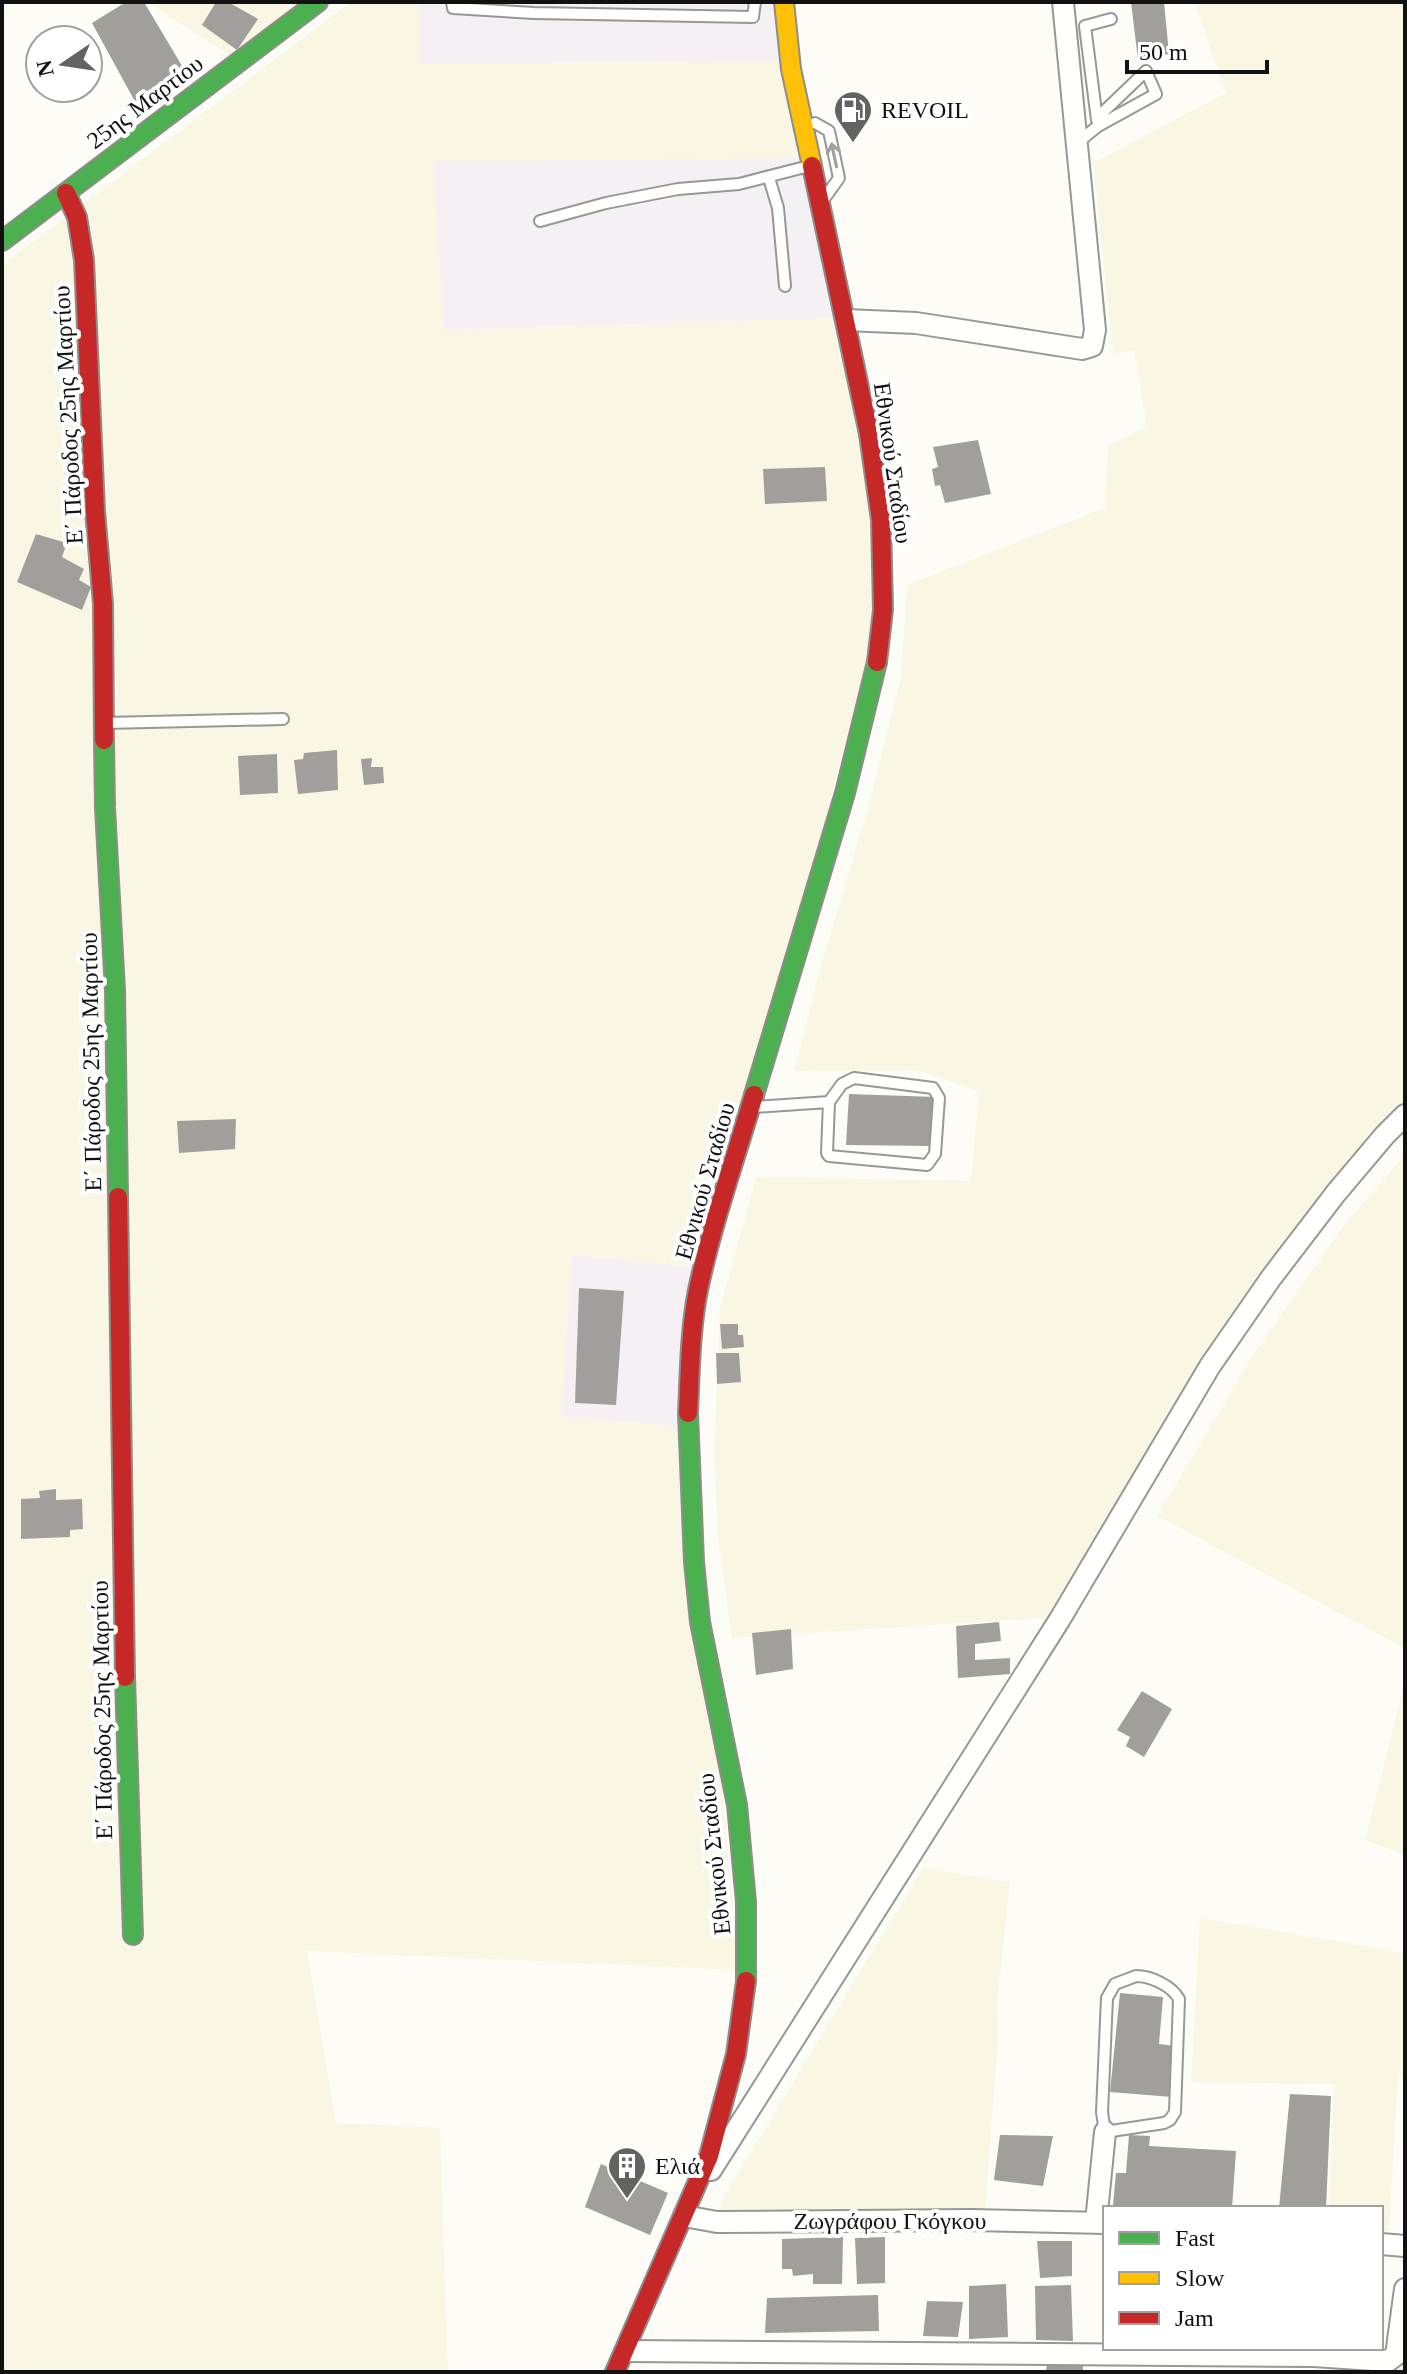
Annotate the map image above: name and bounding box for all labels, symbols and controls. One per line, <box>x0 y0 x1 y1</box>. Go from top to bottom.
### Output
north arrow <box>24 24 104 104</box>
scale bar <box>1127 24 1267 74</box>
text: 50 m <box>1139 39 1188 65</box>
street label: 25ης Μαρτίου <box>82 50 208 154</box>
text: N <box>31 58 59 79</box>
fuel station icon: REVOIL <box>832 89 874 144</box>
place label: REVOIL <box>881 97 969 123</box>
one-way arrow <box>826 142 841 168</box>
street label: Ε΄ Πάροδος 25ης Μαρτίου <box>48 285 88 545</box>
street label: Εθνικού Σταδίου <box>869 381 917 545</box>
street label: Ε΄ Πάροδος 25ης Μαρτίου <box>76 932 106 1192</box>
street label: Εθνικού Σταδίου <box>670 1099 740 1263</box>
street label: Ε΄ Πάροδος 25ης Μαρτίου <box>87 1580 117 1840</box>
street label: Εθνικού Σταδίου <box>693 1772 735 1936</box>
building icon: Ελιά <box>606 2145 648 2200</box>
place label: Ελιά <box>655 2153 700 2179</box>
legend <box>1103 2206 1383 2350</box>
street label: Ζωγράφου Γκόγκου <box>794 2208 986 2234</box>
text: Fast <box>1175 2225 1215 2251</box>
text: Slow <box>1175 2265 1225 2291</box>
text: Jam <box>1175 2305 1214 2331</box>

